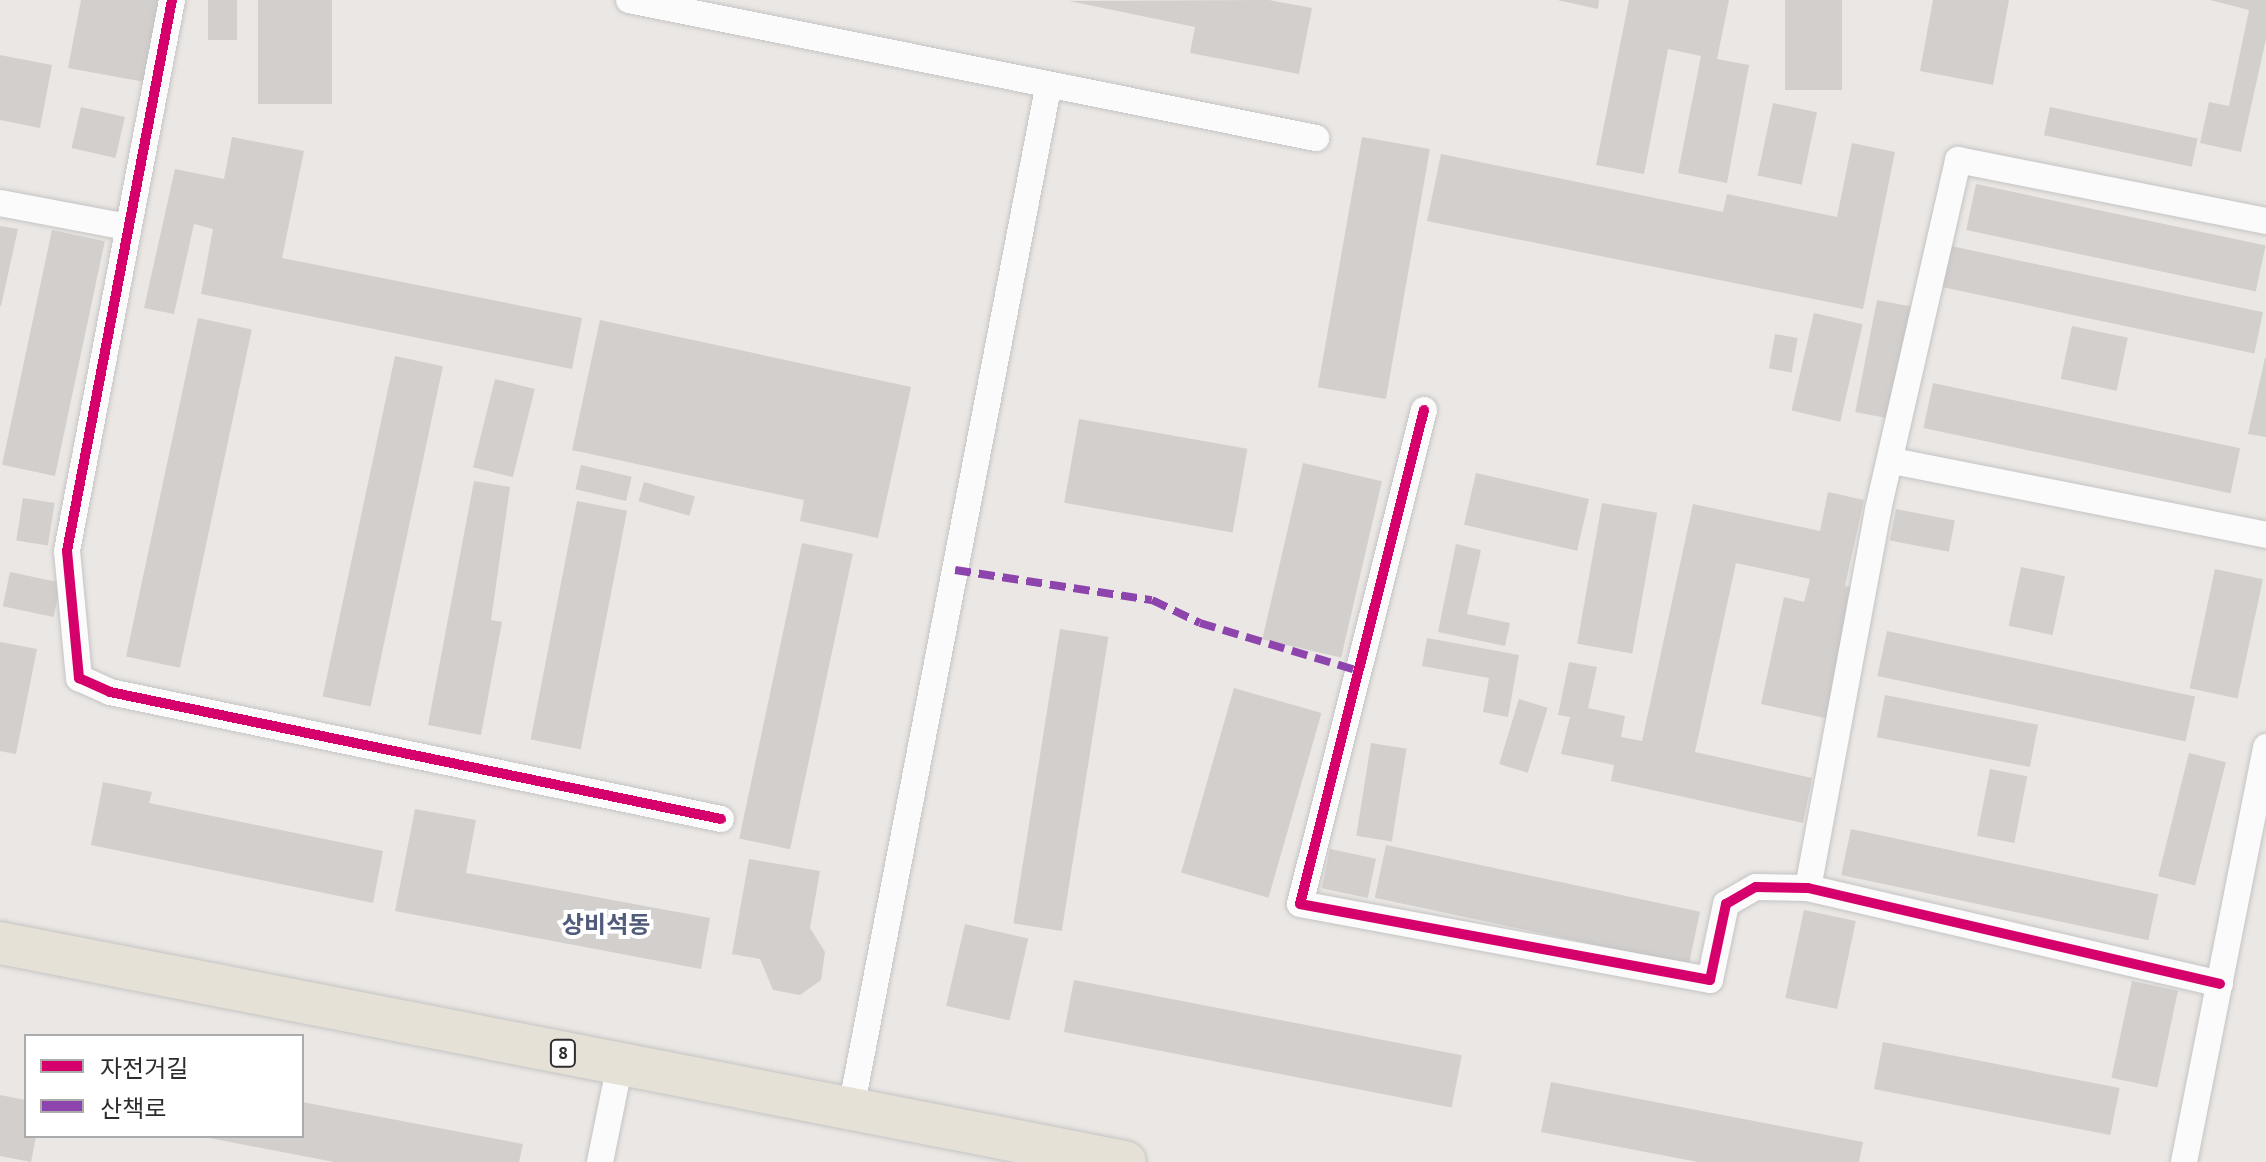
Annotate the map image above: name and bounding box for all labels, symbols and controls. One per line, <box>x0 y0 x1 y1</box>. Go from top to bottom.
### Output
district label: 상비석동 <box>562 911 650 939</box>
legend <box>24 1034 304 1138</box>
road number: 8 <box>549 1039 577 1067</box>
text: 자전거길 <box>100 1053 188 1084</box>
text: 산책로 <box>100 1093 166 1124</box>

